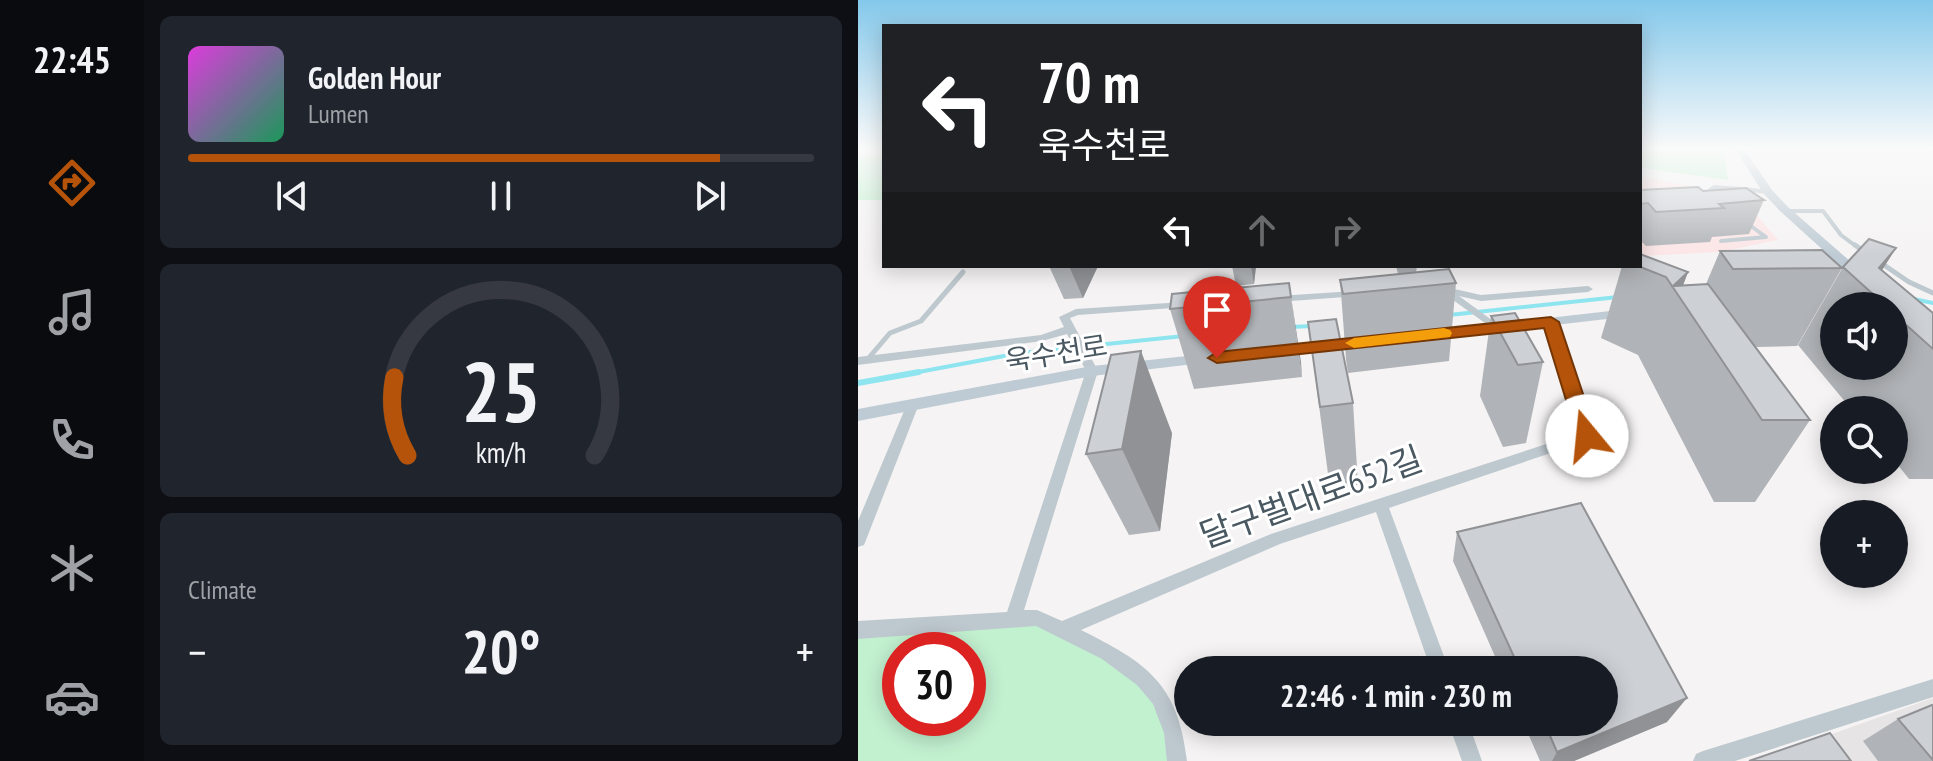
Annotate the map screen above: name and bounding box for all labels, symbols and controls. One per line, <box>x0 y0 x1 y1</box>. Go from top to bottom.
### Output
text: 22:45 <box>33 36 111 83</box>
text: 70 m <box>1038 46 1140 118</box>
icon: left <box>906 56 1010 160</box>
text: Golden Hour <box>308 58 441 97</box>
text: Lumen <box>308 97 369 130</box>
text: 욱수천로 <box>1038 121 1170 168</box>
icon: directions <box>44 155 100 211</box>
icon: previous <box>270 174 314 218</box>
icon: pause <box>479 174 523 218</box>
icon: next <box>688 174 732 218</box>
icon: left <box>1156 208 1200 252</box>
icon: ahead <box>1240 208 1284 252</box>
icon: right <box>1324 208 1368 252</box>
pin <box>1183 276 1251 358</box>
icon: music <box>44 284 100 340</box>
icon: arrive <box>1195 288 1239 332</box>
map controls <box>1820 292 1908 588</box>
button: sound <box>1820 292 1908 380</box>
street label: 욱수천로 <box>1002 326 1110 379</box>
text: 25 <box>461 337 541 445</box>
position arrow <box>1545 394 1629 478</box>
button: search <box>1820 396 1908 484</box>
icon: phone <box>44 412 100 468</box>
text: km/h <box>476 435 526 472</box>
street label: 달구벌대로652길 <box>1193 435 1428 557</box>
button: + <box>1820 500 1908 588</box>
icon: climate <box>44 540 100 596</box>
text: Climate <box>188 573 257 606</box>
text: 20° <box>461 612 541 690</box>
text: − <box>188 623 206 680</box>
text: + <box>796 623 814 680</box>
speed limit sign: 30 <box>882 632 986 736</box>
icon: car <box>44 669 100 725</box>
text: 22:46 · 1 min · 230 m <box>1280 676 1512 715</box>

